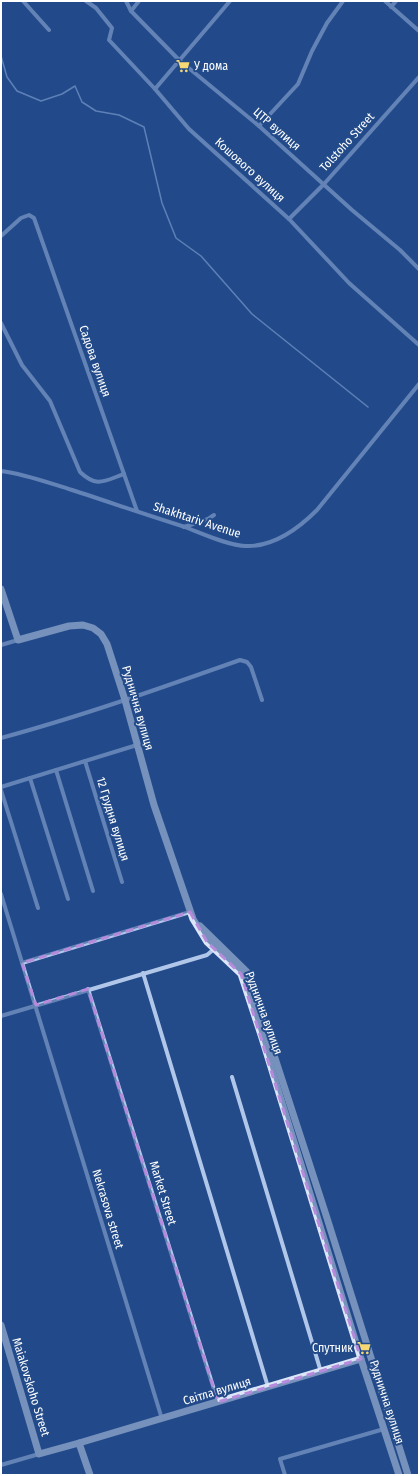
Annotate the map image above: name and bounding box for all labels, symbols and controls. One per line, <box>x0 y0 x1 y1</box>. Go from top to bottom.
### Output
supermarket icon: У дома <box>175 58 191 74</box>
place label: У дома <box>193 59 228 73</box>
street label: ЦТР вулиця <box>251 105 303 153</box>
street label: Tolstoho Street <box>317 110 377 174</box>
street label: Кошового вулиця <box>212 135 288 205</box>
street label: Садова вулиця <box>76 323 114 399</box>
street label: Shakhtariv Avenue <box>151 499 243 541</box>
street label: Руднична вулиця <box>119 664 157 752</box>
street label: 12 Грудня вулиця <box>94 775 132 863</box>
street label: Руднична вулиця <box>242 970 286 1056</box>
street label: Market Street <box>147 1159 179 1227</box>
street label: Nekrasova street <box>89 1168 127 1250</box>
street label: Maiakovskoho Street <box>9 1336 53 1438</box>
supermarket icon: Спутник <box>356 1340 372 1356</box>
place label: Спутник <box>312 1341 353 1355</box>
street label: Руднична вулиця <box>367 1358 407 1446</box>
street label: Світла вулиця <box>181 1374 253 1408</box>

